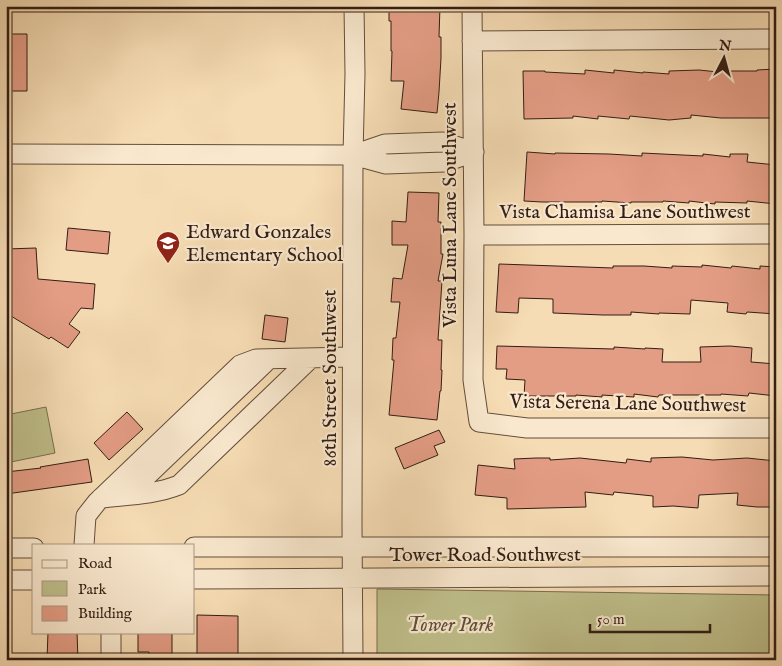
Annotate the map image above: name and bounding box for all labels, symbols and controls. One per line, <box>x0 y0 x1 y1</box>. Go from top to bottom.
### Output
north arrow <box>700 32 750 82</box>
text: N <box>717 36 732 56</box>
street label: Vista Luna Lane Southwest <box>438 102 463 329</box>
street label: Vista Chamisa Lane Southwest <box>498 200 751 225</box>
place label: Edward Gonzales Elementary School <box>186 220 344 268</box>
school or university icon: Edward Gonzales Elementary School <box>155 230 181 264</box>
street label: 86th Street Southwest <box>318 289 343 466</box>
street label: Vista Serena Lane Southwest <box>508 389 747 419</box>
street label: Tower Road Southwest <box>389 543 581 568</box>
legend <box>32 544 195 634</box>
text: Road <box>78 554 113 573</box>
text: Park <box>78 580 108 599</box>
scale bar <box>590 601 710 633</box>
text: Building <box>78 604 133 623</box>
text: 50 m <box>597 610 625 629</box>
park label: Tower Park <box>407 613 493 638</box>

